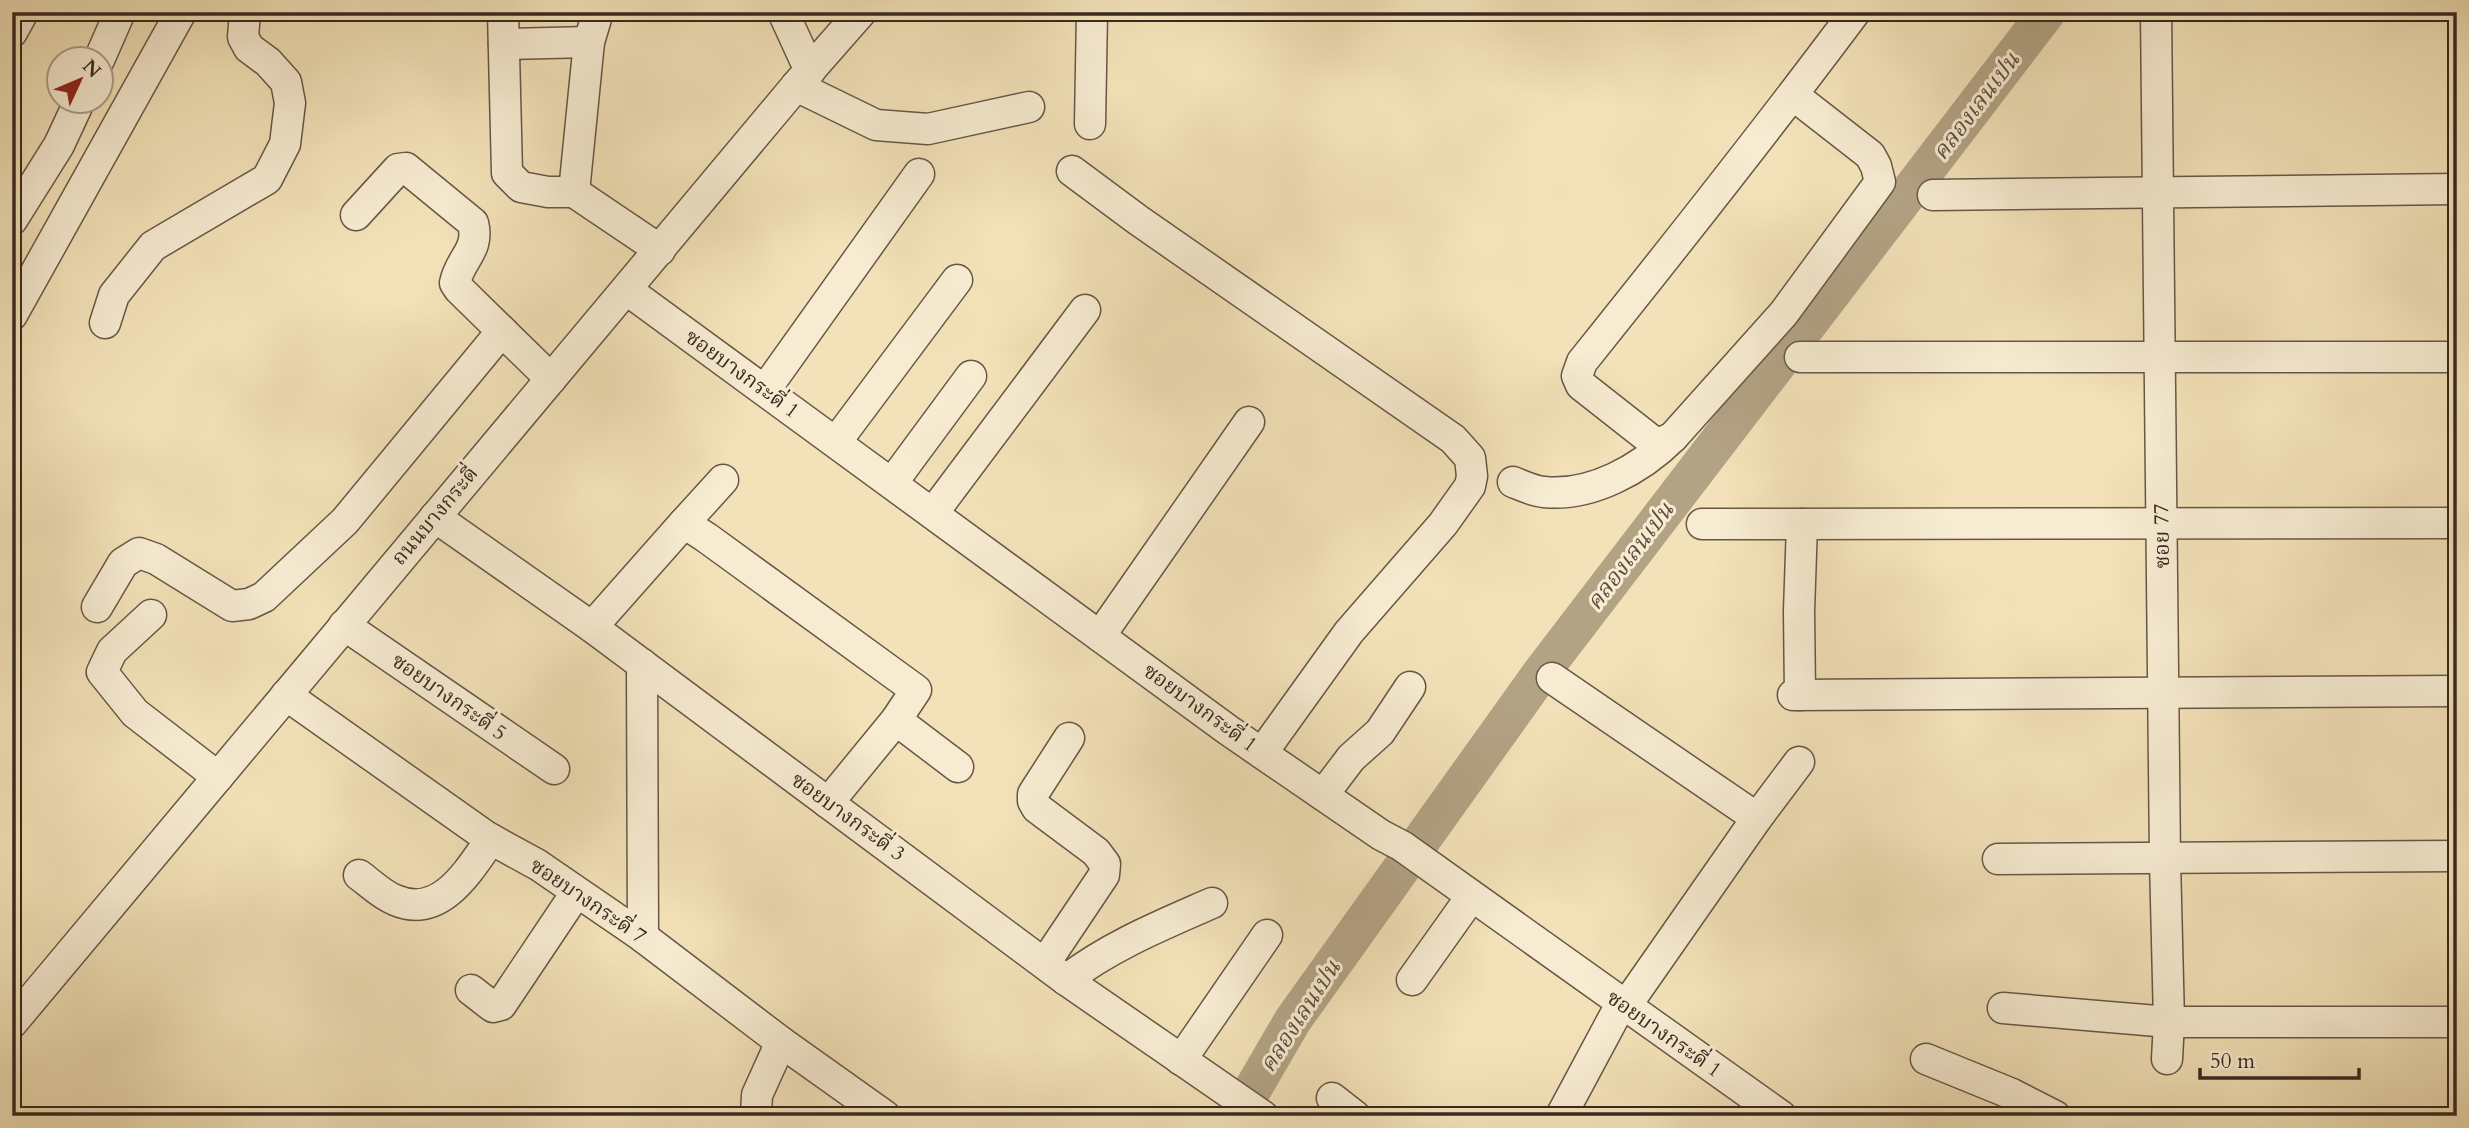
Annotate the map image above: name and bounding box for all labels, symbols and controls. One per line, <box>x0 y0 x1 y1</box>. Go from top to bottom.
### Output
water label: คลองเลนเปน <box>1925 45 2027 166</box>
north arrow <box>46 46 116 116</box>
text: N <box>76 54 107 84</box>
street label: ซอยบางกระดี่ 1 <box>679 321 806 425</box>
street label: ถนนบางกระดี่ <box>383 459 485 572</box>
water label: คลองเลนเปน <box>1579 495 1681 616</box>
street label: ซอย 77 <box>2147 503 2177 569</box>
street label: ซอยบางกระดี่ 5 <box>386 645 514 747</box>
street label: ซอยบางกระดี่ 1 <box>1137 655 1264 759</box>
street label: ซอยบางกระดี่ 3 <box>785 764 912 868</box>
street label: ซอยบางกระดี่ 7 <box>524 850 653 951</box>
water label: คลองเลนเปน <box>1252 953 1348 1078</box>
street label: ซอยบางกระดี่ 1 <box>1601 982 1729 1084</box>
scale bar <box>2200 1037 2359 1081</box>
text: 50 m <box>2210 1047 2255 1076</box>

